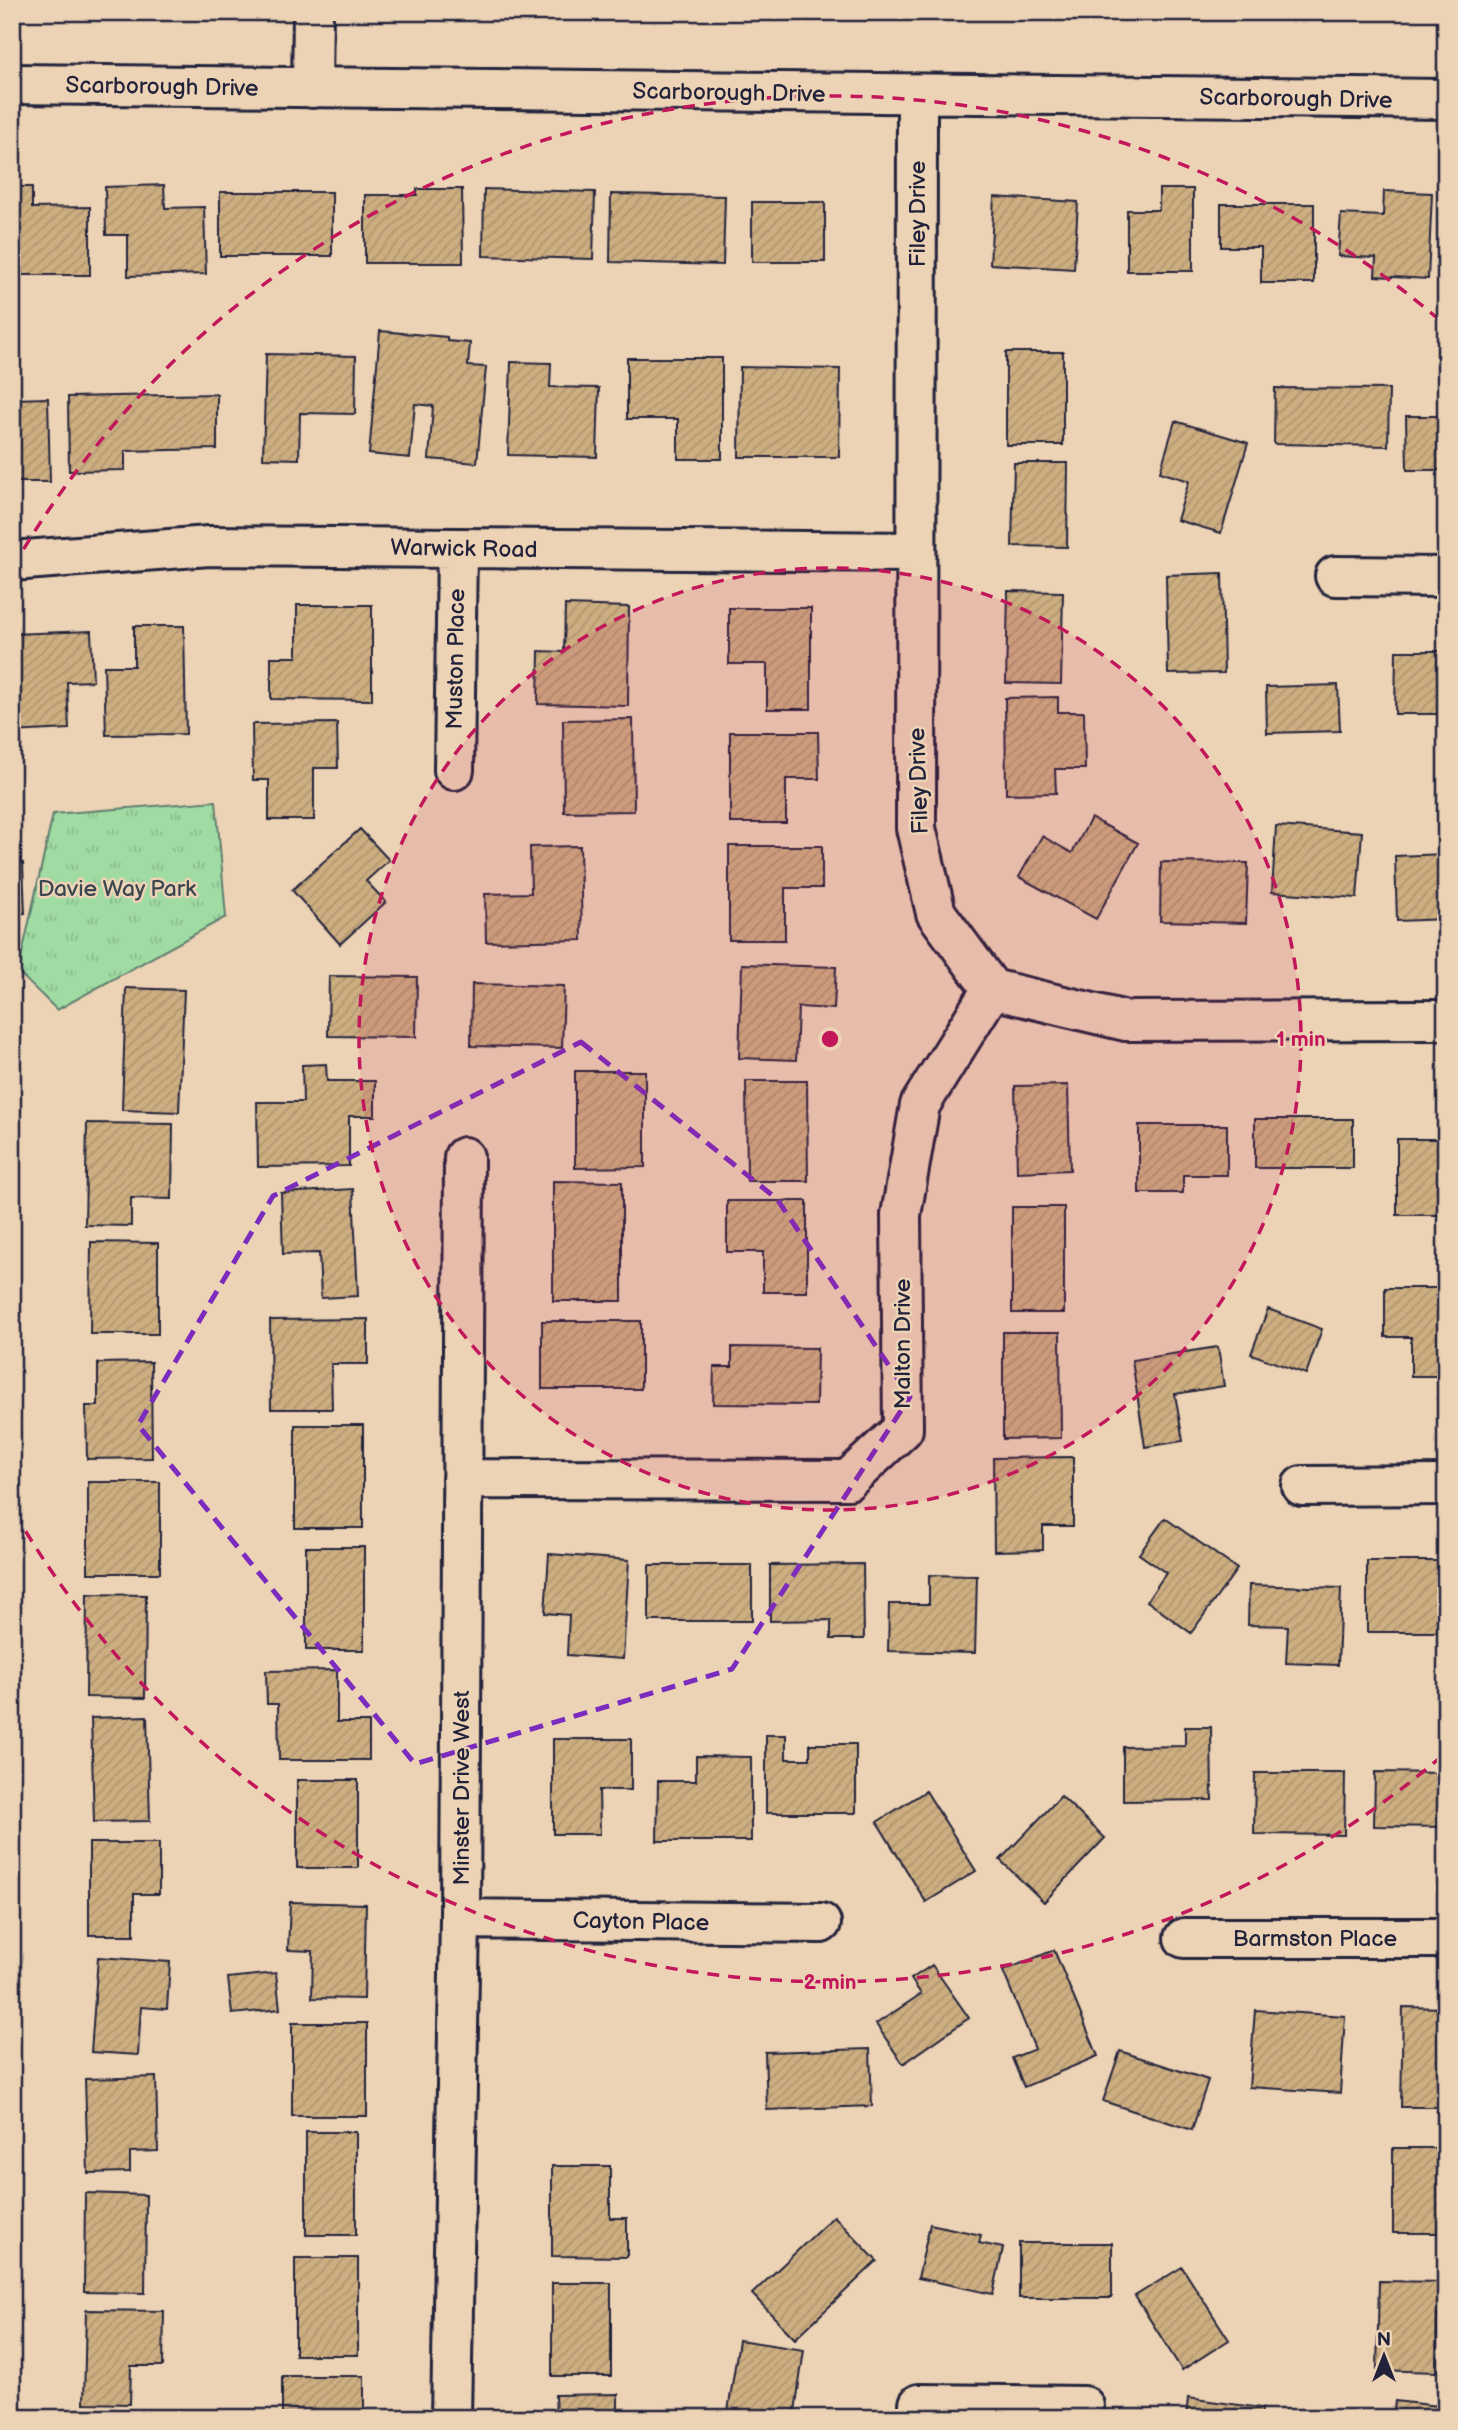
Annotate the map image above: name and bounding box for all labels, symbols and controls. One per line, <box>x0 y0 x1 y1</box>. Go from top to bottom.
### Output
street label: Scarborough Drive <box>65 71 259 103</box>
street label: Scarborough Drive <box>632 77 826 109</box>
street label: Scarborough Drive <box>1199 83 1393 115</box>
street label: Filey Drive <box>904 161 932 267</box>
street label: Warwick Road <box>390 534 538 564</box>
street label: Muston Place <box>441 588 471 730</box>
street label: Filey Drive <box>903 727 935 835</box>
park label: Davie Way Park <box>38 875 197 903</box>
centre of rings <box>818 1027 842 1051</box>
text: 1 min <box>1276 1027 1326 1052</box>
street label: Malton Drive <box>889 1279 917 1409</box>
street label: Minster Drive West <box>448 1690 476 1886</box>
street label: Cayton Place <box>572 1907 710 1937</box>
street label: Barmston Place <box>1233 1925 1397 1953</box>
text: 2 min <box>803 1970 857 1995</box>
north arrow <box>1350 2322 1420 2392</box>
text: N <box>1377 2329 1391 2352</box>

